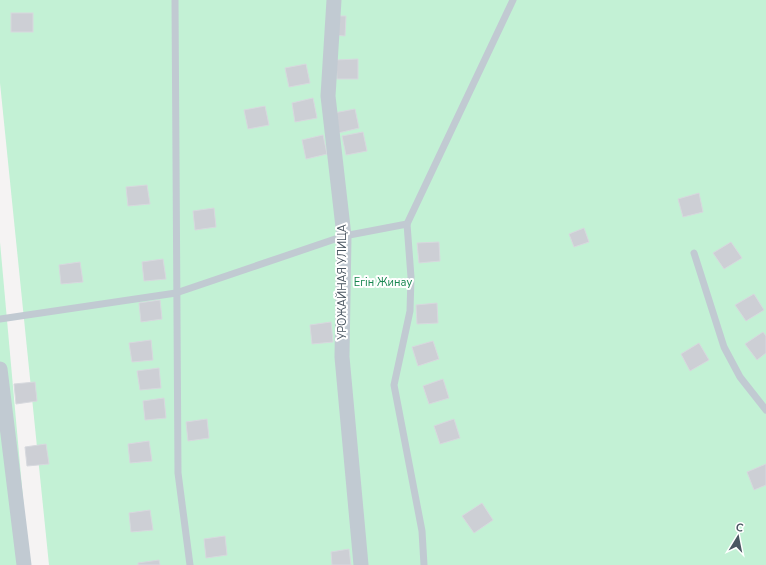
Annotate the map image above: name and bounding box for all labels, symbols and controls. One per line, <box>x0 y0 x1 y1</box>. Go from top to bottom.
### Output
street label: УРОЖАЙНАЯ УЛИЦА <box>335 224 350 341</box>
park label: Егін Жинау <box>354 275 412 290</box>
north arrow <box>718 517 758 557</box>
text: С <box>735 520 745 536</box>

